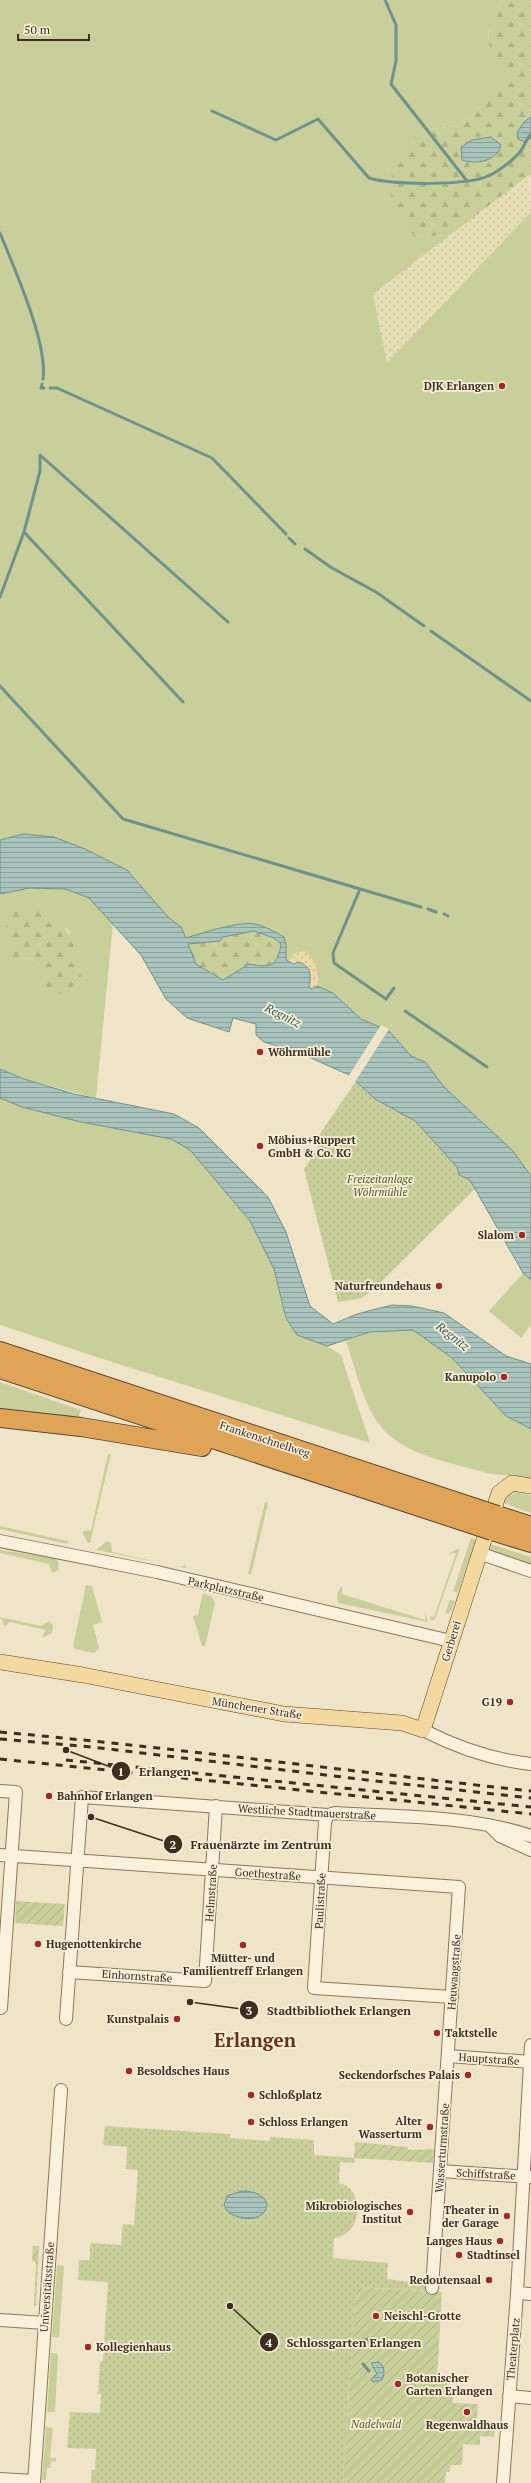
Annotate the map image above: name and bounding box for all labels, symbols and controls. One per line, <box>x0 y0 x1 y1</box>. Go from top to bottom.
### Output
scale bar <box>18 16 89 42</box>
text: 50 m <box>24 22 51 37</box>
place label: DJK Erlangen <box>424 379 494 393</box>
marker: DJK Erlangen <box>497 381 507 391</box>
water label: Regnitz <box>262 999 304 1031</box>
place label: Wöhrmühle <box>268 1045 331 1059</box>
marker: Wöhrmühle <box>255 1047 265 1057</box>
place label: Möbius+Ruppert GmbH & Co. KG <box>268 1133 356 1160</box>
marker: Möbius+Ruppert GmbH & Co. KG <box>255 1141 265 1151</box>
park label: Freizeitanlage Wöhrmühle <box>346 1172 413 1199</box>
place label: Slalom <box>478 1228 515 1242</box>
marker: Slalom <box>517 1230 527 1240</box>
place label: Naturfreundehaus <box>334 1279 431 1293</box>
marker: Naturfreundehaus <box>434 1281 444 1291</box>
water label: Regnitz <box>433 1318 473 1354</box>
place label: Kanupolo <box>445 1370 496 1384</box>
marker: Kanupolo <box>499 1372 509 1382</box>
street label: Frankenschnellweg <box>218 1418 312 1460</box>
street label: Parkplatzstraße <box>187 1573 266 1605</box>
street label: Gerberei <box>438 1619 464 1663</box>
street label: Münchener Straße <box>211 1694 303 1722</box>
place label: G19 <box>482 1695 502 1709</box>
marker: G19 <box>505 1697 515 1707</box>
callout: Erlangen <box>111 1759 199 1783</box>
text: 1 <box>118 1764 124 1779</box>
text: Erlangen <box>139 1764 191 1779</box>
place label: Bahnhof Erlangen <box>57 1789 152 1803</box>
marker: Bahnhof Erlangen <box>44 1791 54 1801</box>
street label: Westliche Stadtmauerstraße <box>238 1801 377 1823</box>
callout: Frauenärzte im Zentrum <box>163 1832 340 1856</box>
text: 2 <box>170 1837 177 1852</box>
text: Frauenärzte im Zentrum <box>190 1837 332 1852</box>
street label: Helmstraße <box>202 1863 220 1922</box>
street label: Goethestraße <box>234 1865 302 1883</box>
street label: Paulistraße <box>312 1872 328 1929</box>
street label: Heuwaagstraße <box>444 1933 464 2010</box>
place label: Hugenottenkirche <box>46 1937 142 1951</box>
marker: Hugenottenkirche <box>33 1939 43 1949</box>
marker: Mütter- und Familientreff Erlangen <box>238 1940 248 1950</box>
place label: Mütter- und Familientreff Erlangen <box>183 1951 303 1978</box>
street label: Einhornstraße <box>101 1967 173 1985</box>
callout: Stadtbibliothek Erlangen <box>239 1998 420 2022</box>
text: 3 <box>246 2003 253 2018</box>
text: Stadtbibliothek Erlangen <box>267 2003 411 2018</box>
place label: Kunstpalais <box>107 2012 169 2026</box>
marker: Kunstpalais <box>172 2014 182 2024</box>
place label: Taktstelle <box>445 2026 497 2040</box>
district label: Erlangen <box>214 2027 297 2052</box>
marker: Taktstelle <box>432 2028 442 2038</box>
street label: Hauptstraße <box>458 2050 520 2068</box>
place label: Besoldsches Haus <box>137 2064 229 2078</box>
marker: Besoldsches Haus <box>124 2066 134 2076</box>
place label: Seckendorfsches Palais <box>339 2068 460 2082</box>
marker: Seckendorfsches Palais <box>463 2070 473 2080</box>
place label: Schloßplatz <box>259 2088 322 2102</box>
marker: Schloßplatz <box>246 2090 256 2100</box>
street label: Wasserturmstraße <box>432 2102 452 2193</box>
place label: Alter Wasserturm <box>359 2114 423 2141</box>
place label: Schloss Erlangen <box>259 2115 348 2129</box>
marker: Schloss Erlangen <box>246 2117 256 2127</box>
marker: Alter Wasserturm <box>425 2122 435 2132</box>
street label: Schiffstraße <box>456 2165 517 2183</box>
place label: Mikrobiologisches Institut <box>306 2199 403 2226</box>
place label: Theater in der Garage <box>442 2203 499 2230</box>
marker: Mikrobiologisches Institut <box>405 2207 415 2217</box>
marker: Theater in der Garage <box>502 2211 512 2221</box>
place label: Langes Haus <box>426 2234 492 2248</box>
marker: Langes Haus <box>495 2236 505 2246</box>
street label: Universitätsstraße <box>37 2241 57 2332</box>
place label: Stadtinsel <box>467 2248 520 2262</box>
marker: Stadtinsel <box>454 2250 464 2260</box>
place label: Redoutensaal <box>409 2273 481 2287</box>
marker: Redoutensaal <box>484 2275 494 2285</box>
place label: Neischl-Grotte <box>384 2309 461 2323</box>
marker: Neischl-Grotte <box>371 2311 381 2321</box>
street label: Theaterplatz <box>503 2317 523 2381</box>
callout: Schlossgarten Erlangen <box>259 2330 429 2354</box>
text: 4 <box>266 2335 273 2350</box>
text: Schlossgarten Erlangen <box>287 2335 422 2350</box>
place label: Kollegienhaus <box>96 2340 171 2354</box>
marker: Kollegienhaus <box>83 2342 93 2352</box>
place label: Botanischer Garten Erlangen <box>406 2371 492 2398</box>
marker: Botanischer Garten Erlangen <box>393 2379 403 2389</box>
marker: Regenwaldhaus <box>462 2407 472 2417</box>
park label: Nadelwald <box>350 2417 401 2431</box>
place label: Regenwaldhaus <box>426 2418 508 2432</box>

